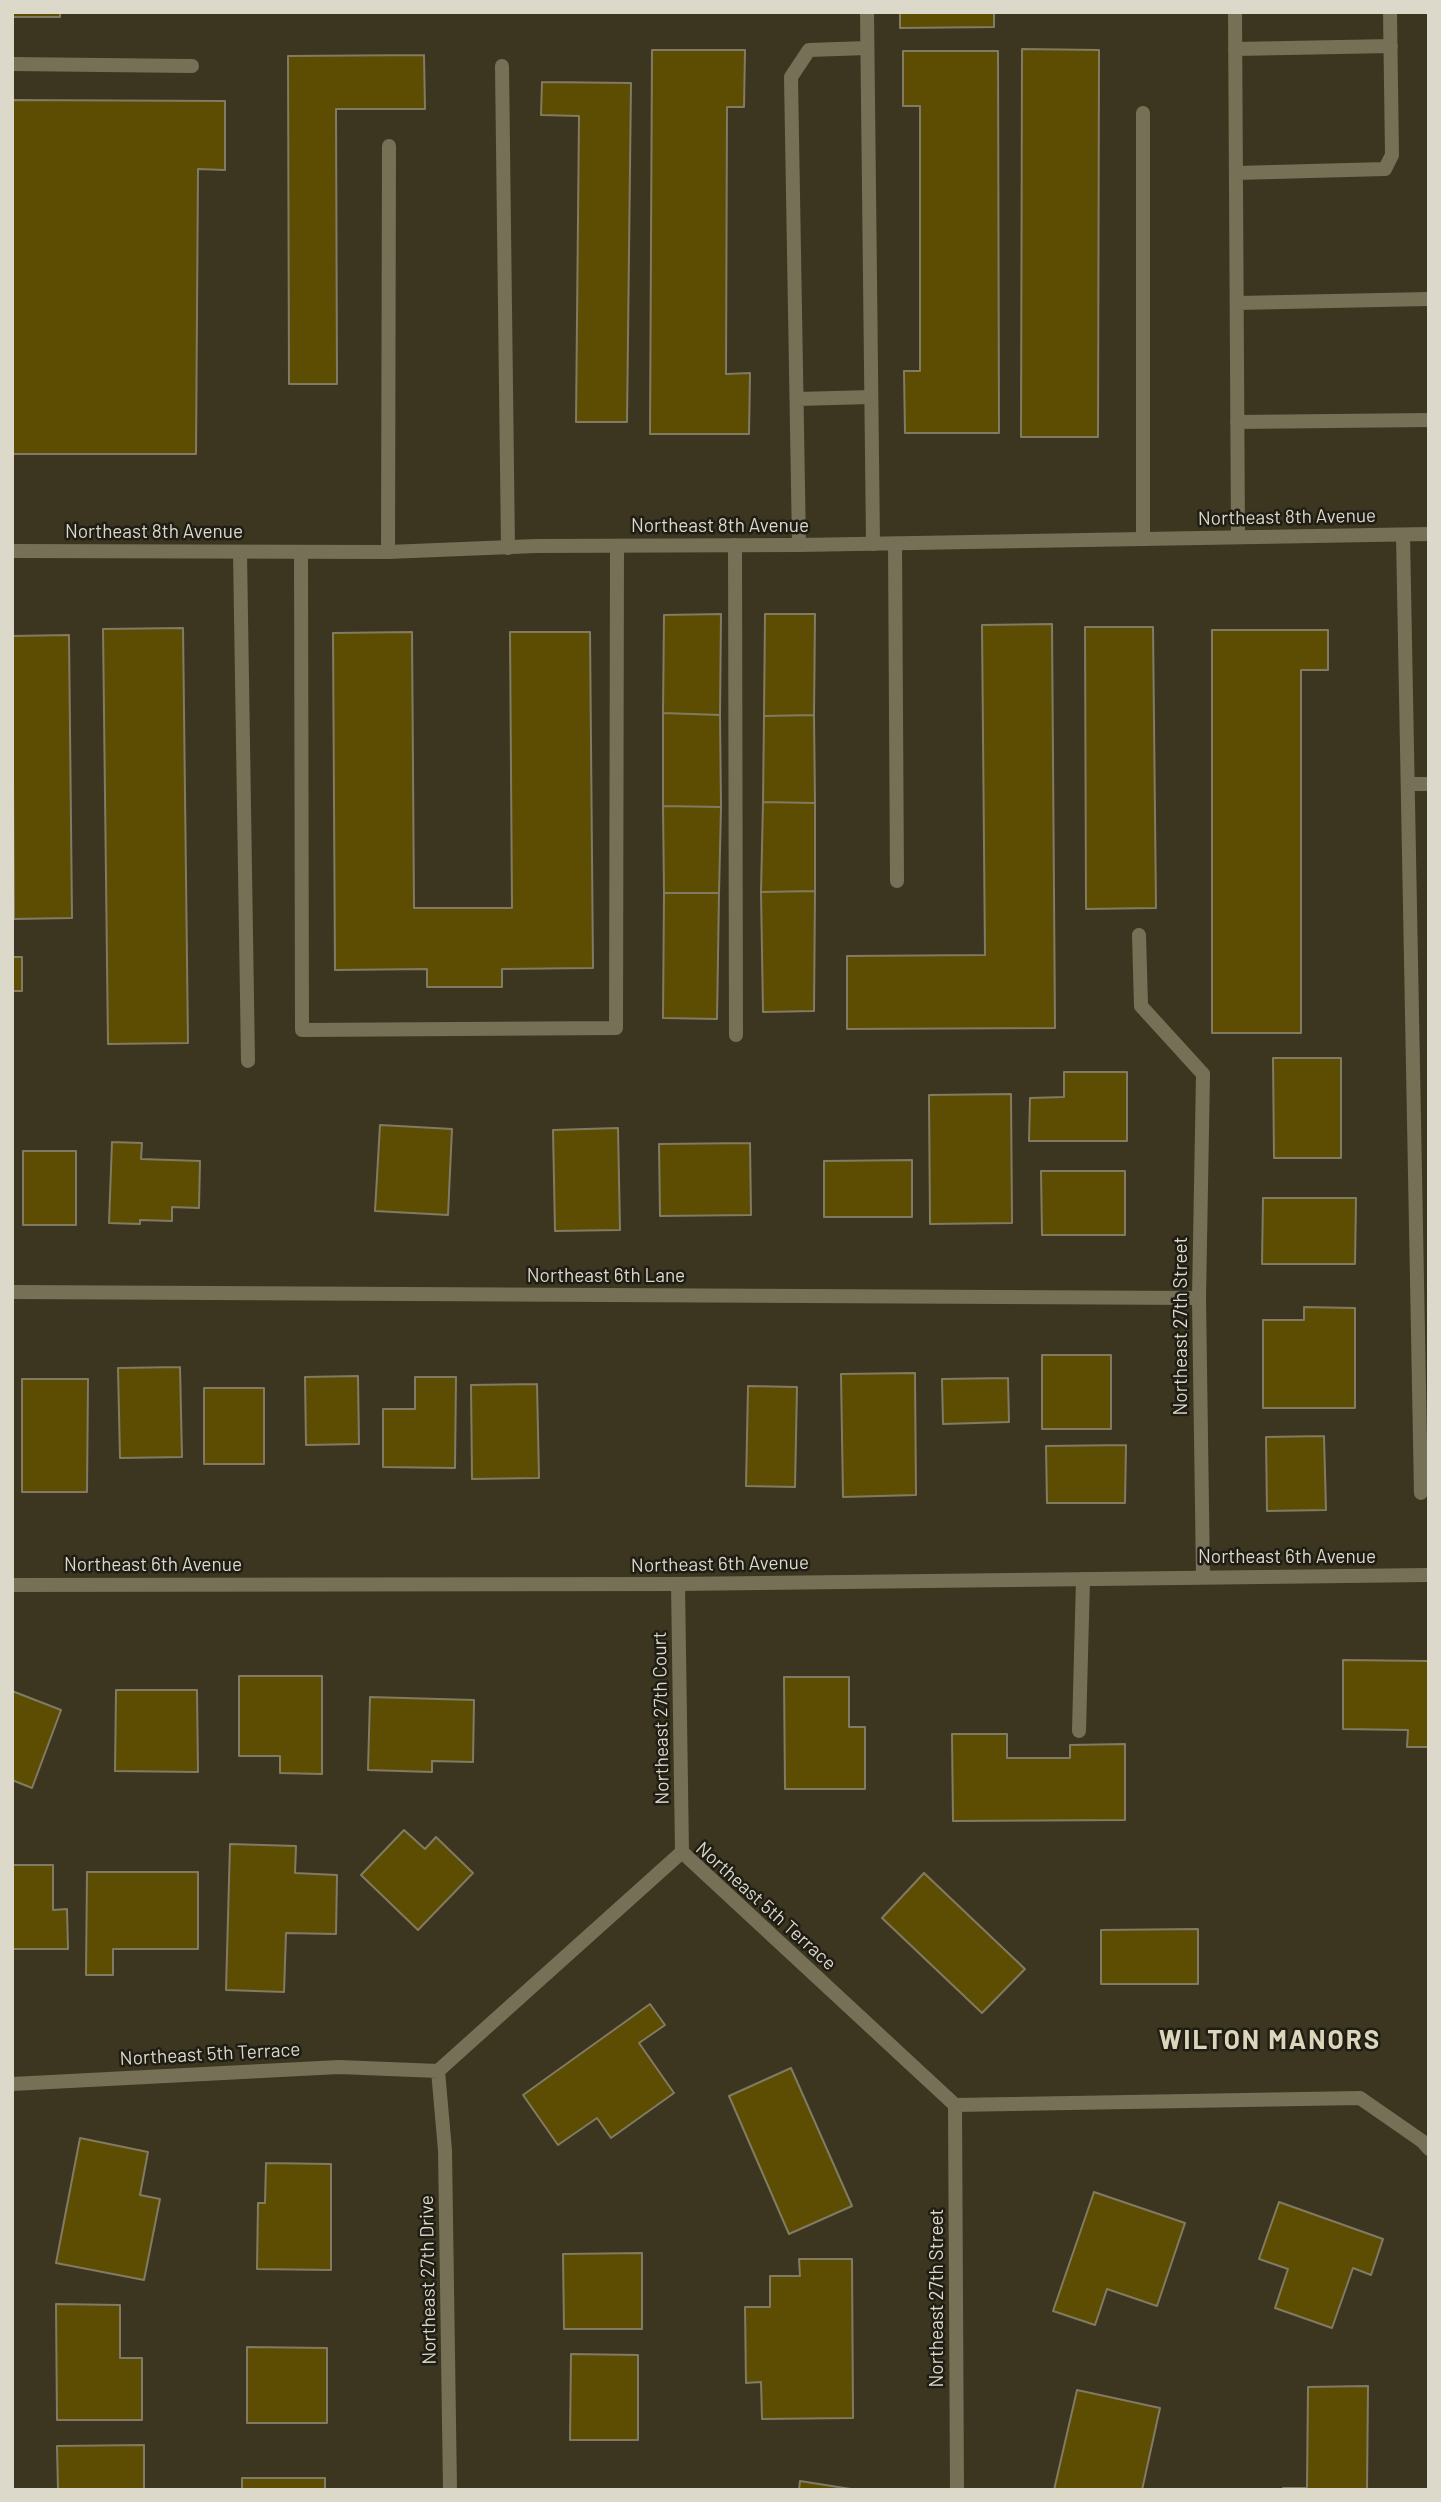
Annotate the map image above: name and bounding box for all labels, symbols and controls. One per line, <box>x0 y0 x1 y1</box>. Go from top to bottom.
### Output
street label: Northeast 8th Avenue <box>1198 504 1376 530</box>
street label: Northeast 8th Avenue <box>631 515 809 537</box>
street label: Northeast 8th Avenue <box>65 521 243 543</box>
street label: Northeast 27th Street <box>1170 1237 1192 1415</box>
street label: Northeast 6th Lane <box>527 1265 685 1287</box>
street label: Northeast 6th Avenue <box>1198 1546 1376 1568</box>
street label: Northeast 6th Avenue <box>631 1551 809 1577</box>
street label: Northeast 6th Avenue <box>64 1554 242 1576</box>
street label: Northeast 27th Court <box>648 1631 674 1805</box>
street label: Northeast 5th Terrace <box>691 1837 841 1975</box>
district label: WILTON MANORS <box>1160 2024 1380 2056</box>
street label: Northeast 5th Terrace <box>119 2038 301 2070</box>
street label: Northeast 27th Drive <box>415 2195 441 2365</box>
street label: Northeast 27th Street <box>926 2209 948 2387</box>

